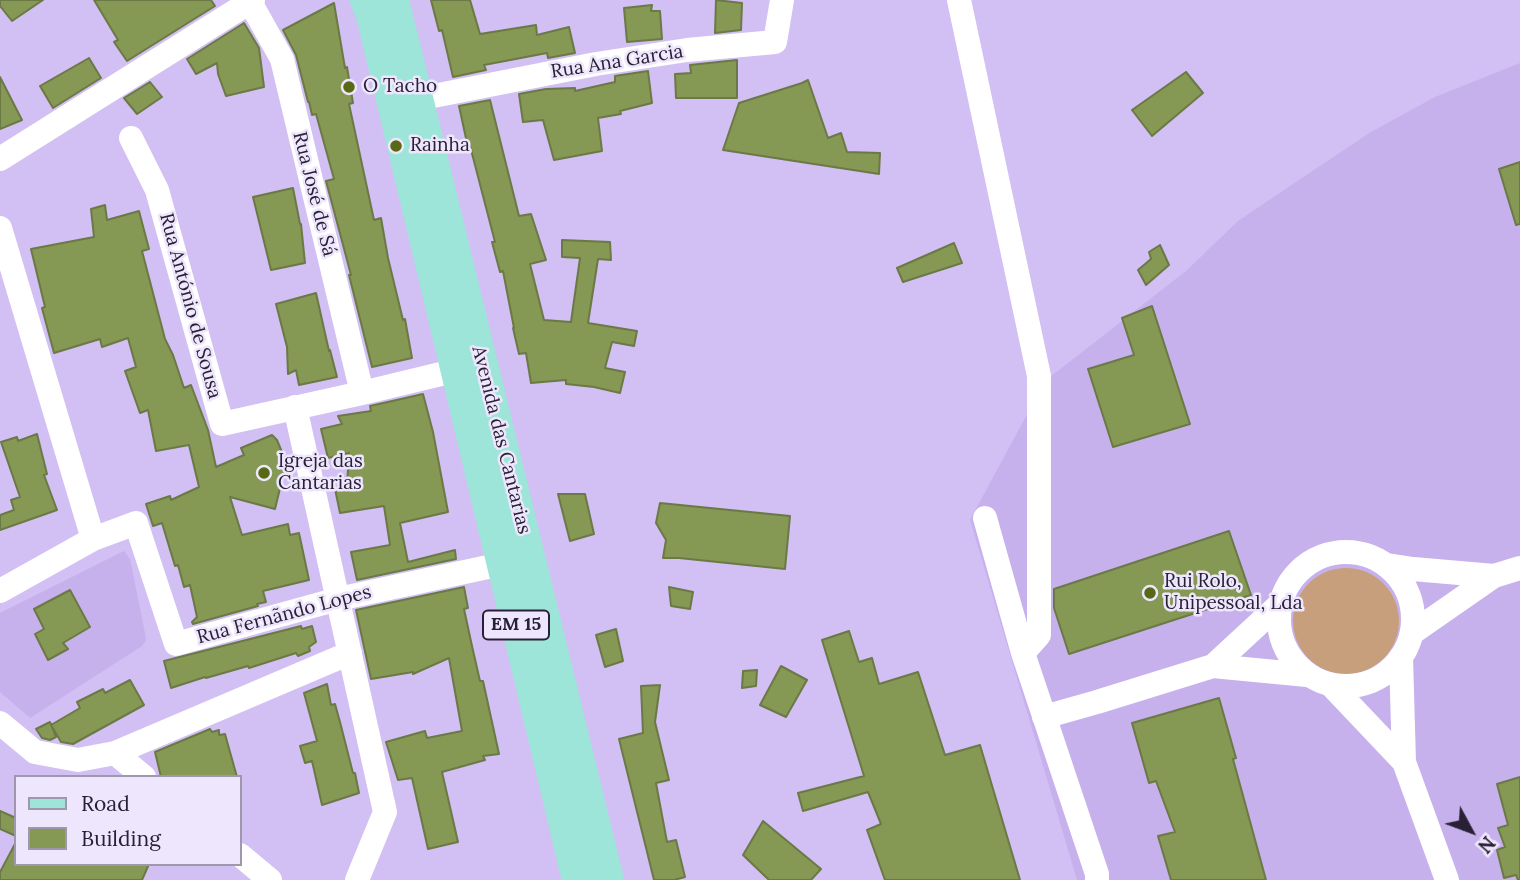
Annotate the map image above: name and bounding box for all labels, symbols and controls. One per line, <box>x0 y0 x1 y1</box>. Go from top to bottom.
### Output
street label: Rua Ana Garcia <box>549 40 685 84</box>
place label: O Tacho <box>363 76 437 98</box>
marker: O Tacho <box>341 79 357 95</box>
street label: Rua José de Sá <box>288 129 340 259</box>
place label: Rainha <box>410 135 470 157</box>
marker: Rainha <box>388 138 404 154</box>
street label: Rua António de Sousa <box>154 211 226 401</box>
street label: Avenida das Cantarias <box>467 344 535 536</box>
place label: Igreja das Cantarias <box>278 451 363 495</box>
marker: Igreja das Cantarias <box>256 465 272 481</box>
place label: Rui Rolo, Unipessoal, Lda <box>1164 571 1302 615</box>
street label: Rua Fernãndo Lopes <box>194 581 374 649</box>
marker: Rui Rolo, Unipessoal, Lda <box>1142 585 1158 601</box>
road number: EM 15 <box>483 610 549 640</box>
legend <box>14 775 242 866</box>
text: Road <box>81 790 130 817</box>
north arrow <box>1436 796 1506 866</box>
text: Building <box>81 825 161 852</box>
text: N <box>1473 831 1501 858</box>

